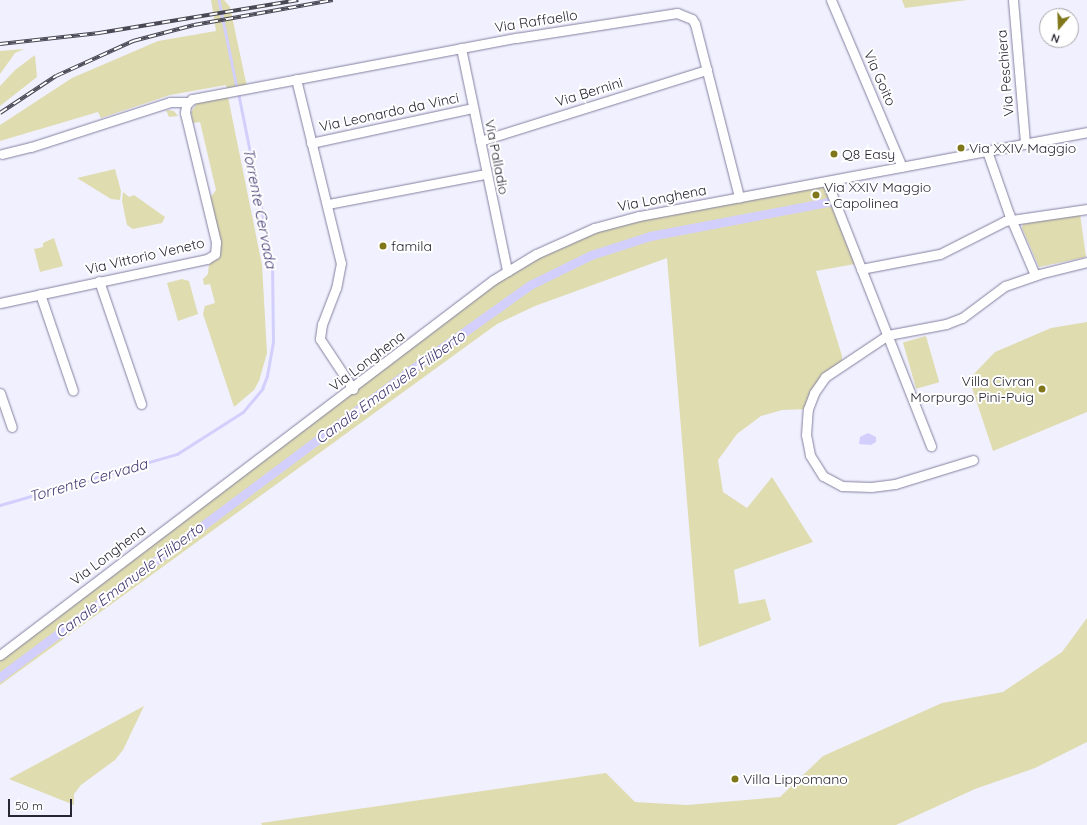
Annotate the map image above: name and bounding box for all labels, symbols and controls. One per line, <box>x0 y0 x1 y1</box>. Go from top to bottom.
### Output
street label: Via Raffaello <box>493 6 579 36</box>
north arrow <box>1039 8 1079 48</box>
street label: Via Peschiera <box>993 29 1017 117</box>
text: N <box>1049 30 1062 46</box>
street label: Via Goito <box>860 48 900 108</box>
street label: Via Bernini <box>553 74 625 110</box>
street label: Via Leonardo da Vinci <box>318 89 460 135</box>
street label: Via Palladio <box>481 118 513 196</box>
place label: Via XXIV Maggio <box>969 140 1076 156</box>
marker: Via XXIV Maggio <box>956 143 966 153</box>
water label: Torrente Cervada <box>240 146 280 270</box>
place label: Q8 Easy <box>842 146 895 162</box>
marker: Q8 Easy <box>829 149 839 159</box>
place label: Via XXIV Maggio - Capolinea <box>824 179 931 212</box>
street label: Via Longhena <box>616 181 708 215</box>
marker: Via XXIV Maggio - Capolinea <box>811 190 821 200</box>
street label: Via Vittorio Veneto <box>84 234 206 278</box>
place label: famila <box>391 238 432 254</box>
marker: famila <box>378 241 388 251</box>
water label: Canale Emanuele Filiberto <box>311 326 469 448</box>
street label: Via Longhena <box>326 327 408 395</box>
place label: Villa Civran Morpurgo Pini-Puig <box>910 373 1034 406</box>
marker: Villa Civran Morpurgo Pini-Puig <box>1037 384 1047 394</box>
water label: Torrente Cervada <box>27 455 149 505</box>
water label: Canale Emanuele Filiberto <box>51 518 207 642</box>
street label: Via Longhena <box>67 521 149 589</box>
place label: Villa Lippomano <box>743 771 848 787</box>
marker: Villa Lippomano <box>730 774 740 784</box>
scale bar <box>10 791 74 817</box>
text: 50 m <box>15 798 43 813</box>

